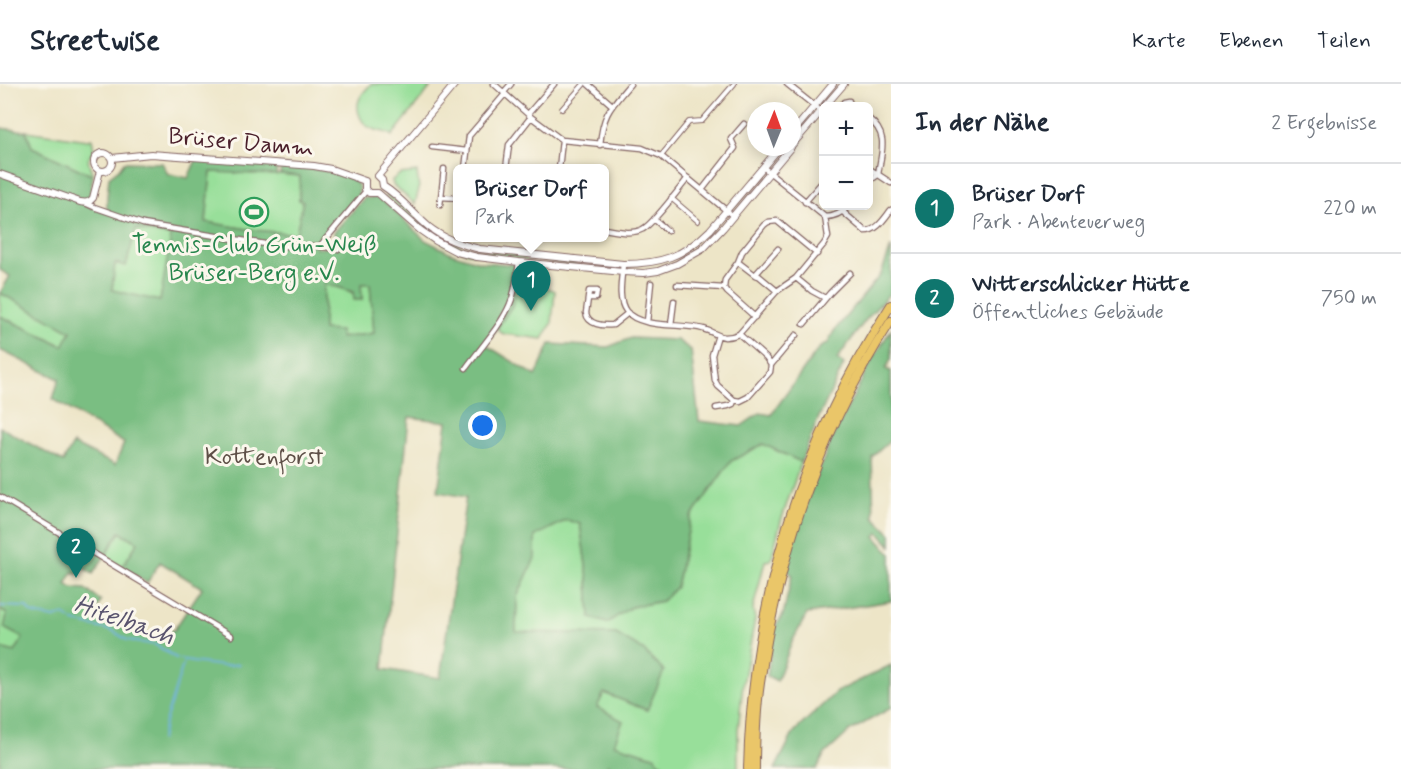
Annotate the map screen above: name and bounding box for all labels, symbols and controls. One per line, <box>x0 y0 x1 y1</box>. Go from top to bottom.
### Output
text: Streetwise <box>30 23 160 60</box>
text: Karte <box>1132 27 1186 55</box>
text: Ebenen <box>1219 27 1284 55</box>
text: Teilen <box>1317 27 1371 55</box>
north arrow <box>747 102 801 156</box>
map controls <box>819 102 873 210</box>
button: + <box>819 102 873 156</box>
text: In der Nähe <box>915 106 1049 140</box>
text: 2 Ergebnisse <box>1271 110 1377 137</box>
street label: Brüser Damm <box>167 121 315 165</box>
button: − <box>819 156 873 210</box>
popup <box>453 164 609 242</box>
text: Brüser Dorf <box>475 176 587 204</box>
text: Brüser Dorf <box>972 181 1085 209</box>
text: 1 <box>930 195 939 222</box>
text: 220 m <box>1323 195 1377 222</box>
sports icon: Tennis-Club Grün-Weiß Brüser-Berg e.V. <box>238 196 270 228</box>
text: Park <box>475 204 514 231</box>
text: Park · Abenteuerweg <box>972 209 1145 236</box>
place label: Tennis-Club Grün-Weiß Brüser-Berg e.V. <box>132 230 376 291</box>
pin: 1 <box>512 262 550 311</box>
text: Witterschlicker Hütte <box>972 271 1190 299</box>
text: 2 <box>930 285 939 312</box>
text: 750 m <box>1321 285 1377 312</box>
text: Öffentliches Gebäude <box>972 299 1164 326</box>
your location <box>468 411 497 440</box>
park label: Kottenforst <box>205 442 324 475</box>
pin: 2 <box>56 528 96 578</box>
water label: Hitelbach <box>70 588 178 654</box>

